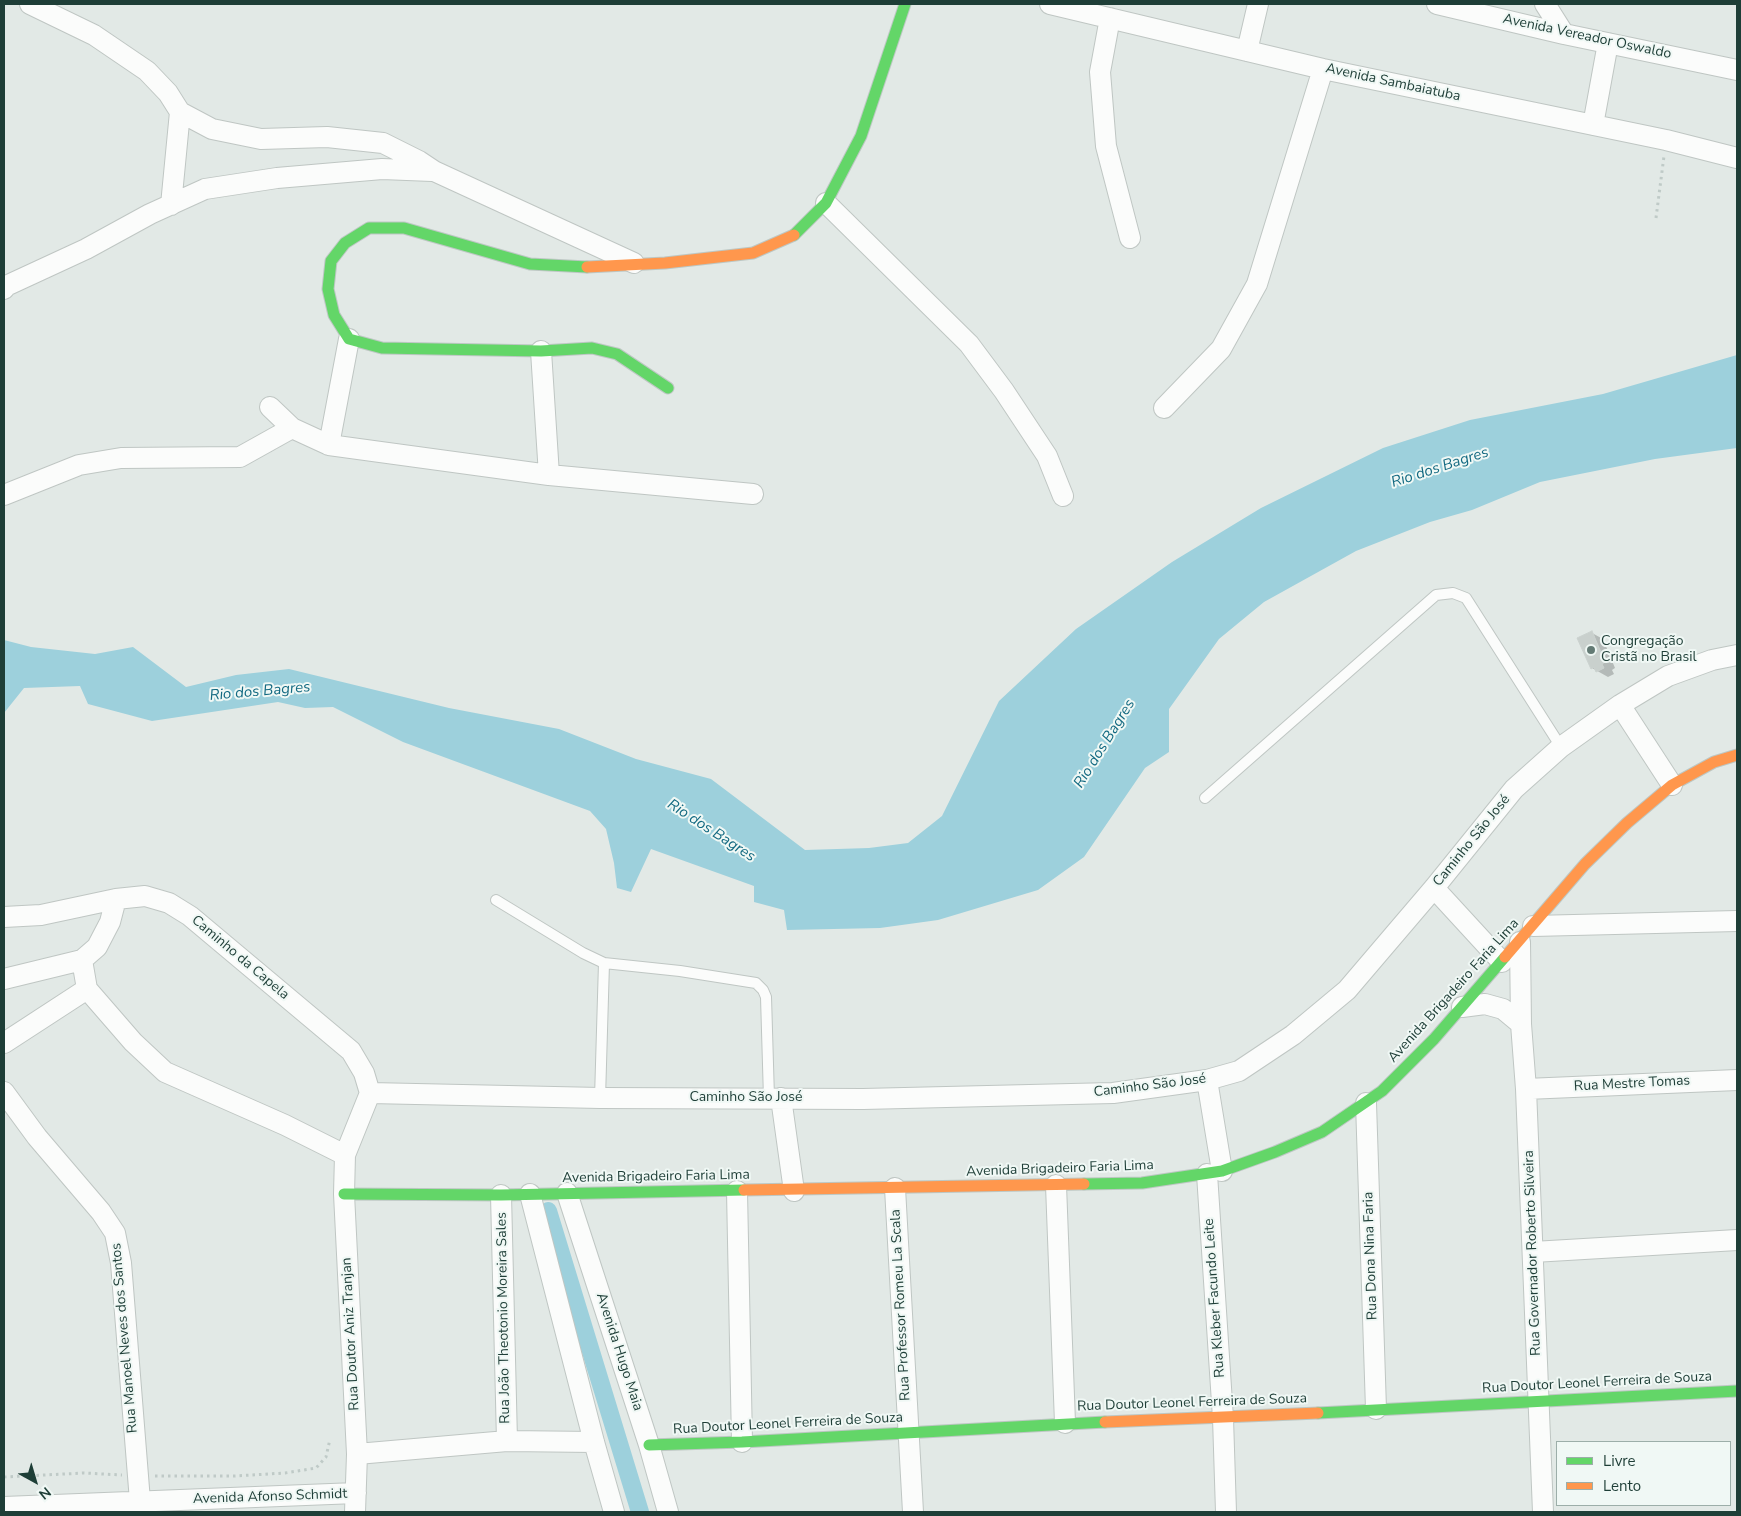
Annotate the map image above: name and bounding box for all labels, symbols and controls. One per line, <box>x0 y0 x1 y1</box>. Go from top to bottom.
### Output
street label: Avenida Vereador Oswaldo <box>1501 11 1673 63</box>
street label: Avenida Sambaiatuba <box>1324 61 1462 105</box>
water label: Rio dos Bagres <box>1389 444 1491 492</box>
place label: Congregação Cristã no Brasil <box>1601 634 1697 666</box>
marker: Congregação Cristã no Brasil <box>1585 644 1597 656</box>
water label: Rio dos Bagres <box>209 679 311 705</box>
water label: Rio dos Bagres <box>1071 696 1139 792</box>
street label: Caminho São José <box>1430 792 1514 890</box>
water label: Rio dos Bagres <box>664 796 758 866</box>
street label: Caminho da Capela <box>188 912 292 1004</box>
street label: Avenida Brigadeiro Faria Lima <box>1385 916 1523 1066</box>
street label: Caminho São José <box>1093 1071 1207 1101</box>
street label: Rua Mestre Tomas <box>1573 1073 1691 1095</box>
street label: Caminho São José <box>689 1090 803 1106</box>
street label: Rua Governador Roberto Silveira <box>1521 1150 1545 1356</box>
street label: Avenida Brigadeiro Faria Lima <box>966 1157 1154 1181</box>
street label: Avenida Brigadeiro Faria Lima <box>562 1167 750 1187</box>
street label: Rua Dona Nina Faria <box>1360 1192 1382 1320</box>
street label: Rua Professor Romeu La Scala <box>888 1209 914 1401</box>
street label: Rua João Theotonio Moreira Sales <box>494 1212 514 1424</box>
street label: Rua Kleber Facundo Leite <box>1201 1218 1229 1378</box>
street label: Rua Manoel Neves dos Santos <box>108 1242 142 1434</box>
street label: Rua Doutor Aniz Tranjan <box>339 1257 363 1411</box>
street label: Avenida Hugo Maia <box>592 1291 646 1413</box>
street label: Rua Doutor Leonel Ferreira de Souza <box>1482 1369 1712 1397</box>
street label: Rua Doutor Leonel Ferreira de Souza <box>1077 1391 1307 1415</box>
street label: Rua Doutor Leonel Ferreira de Souza <box>673 1410 903 1438</box>
legend <box>1556 1441 1731 1506</box>
text: Livre <box>1603 1451 1636 1471</box>
north arrow <box>10 1456 60 1506</box>
text: Lento <box>1603 1476 1641 1496</box>
text: N <box>35 1482 55 1504</box>
street label: Avenida Afonso Schmidt <box>192 1486 348 1508</box>

